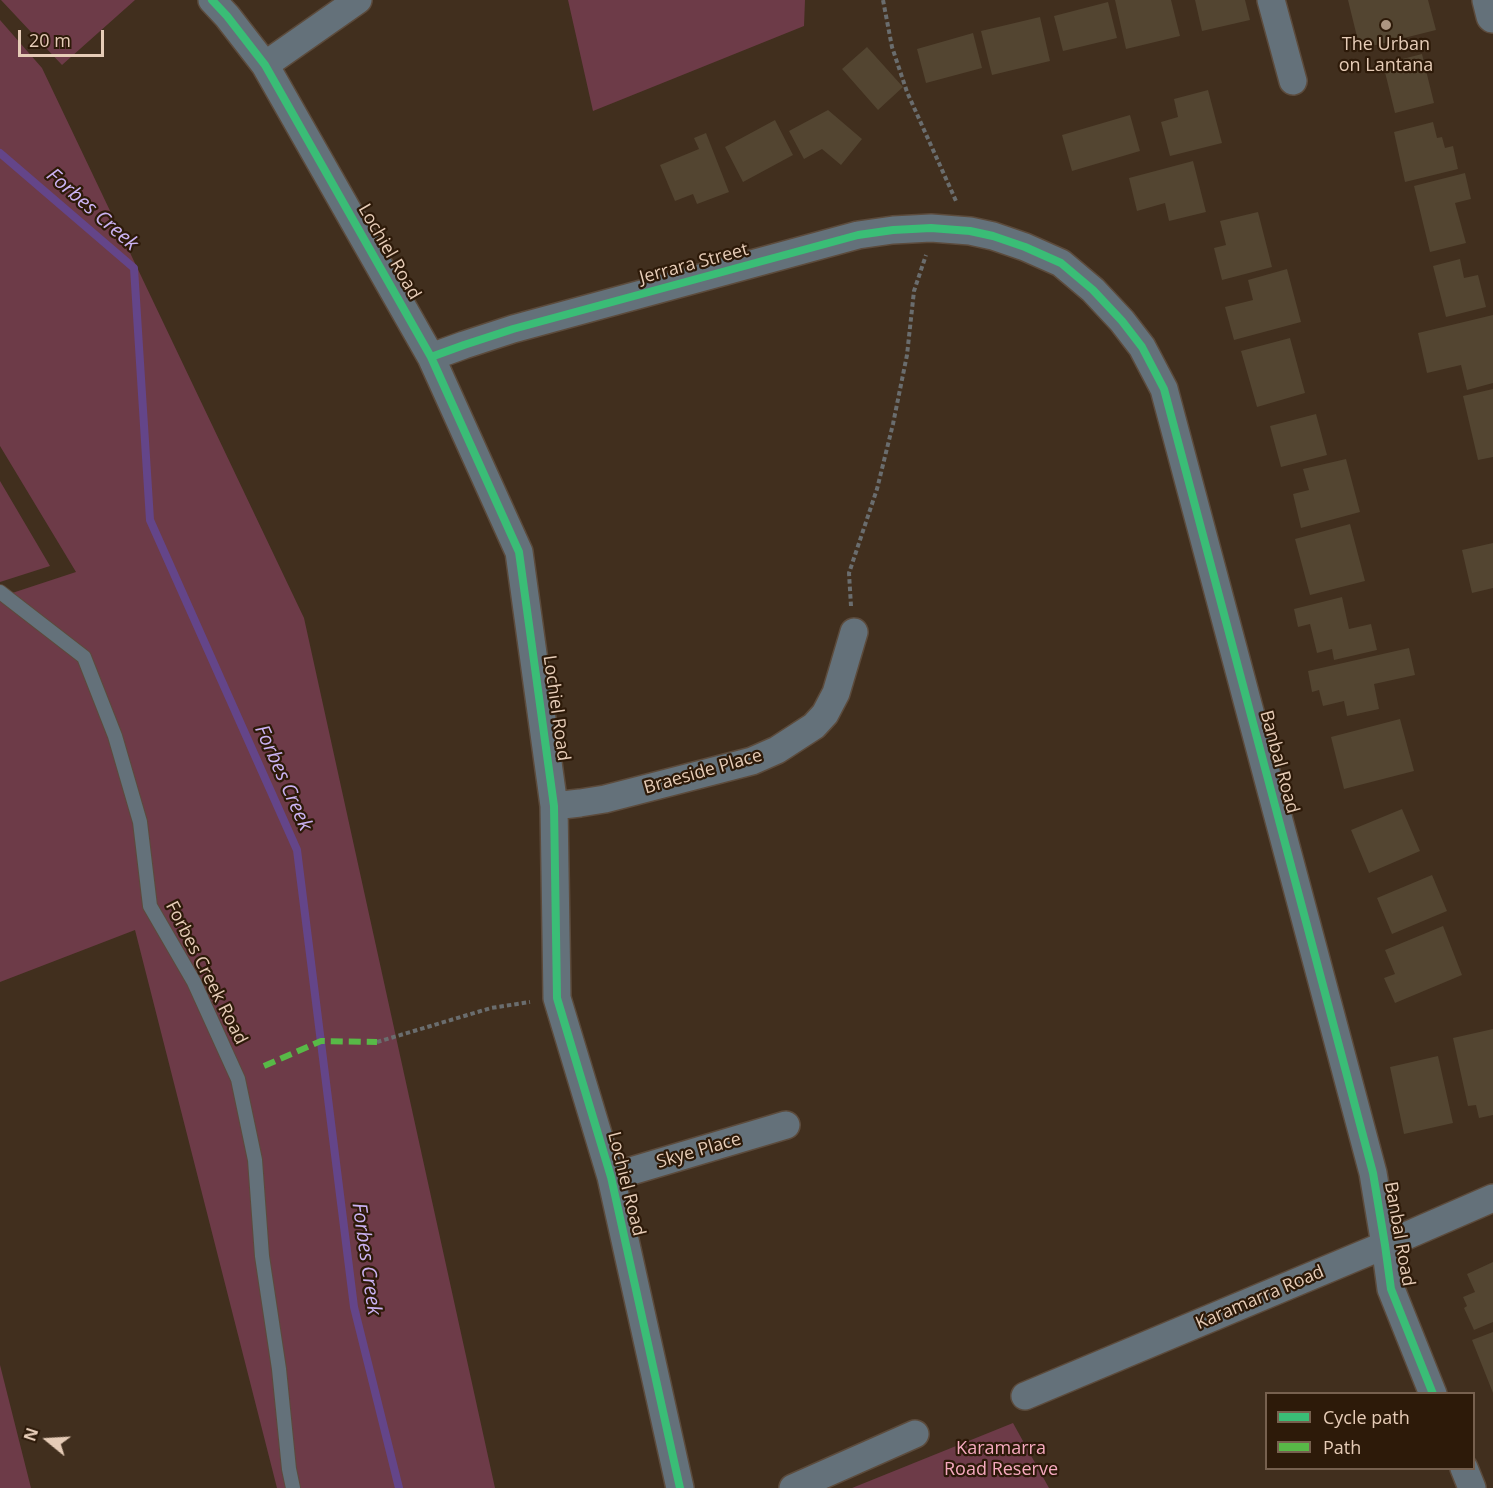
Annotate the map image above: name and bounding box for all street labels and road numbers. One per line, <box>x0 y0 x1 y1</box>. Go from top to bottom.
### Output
street label: Lochiel Road <box>353 200 425 304</box>
street label: Jerrara Street <box>637 239 751 289</box>
street label: Lochiel Road <box>538 654 574 762</box>
street label: Banbal Road <box>1255 708 1303 816</box>
street label: Braeside Place <box>641 745 765 799</box>
street label: Forbes Creek Road <box>161 898 251 1048</box>
street label: Skye Place <box>654 1129 744 1173</box>
street label: Lochiel Road <box>603 1130 649 1238</box>
street label: Banbal Road <box>1379 1180 1419 1288</box>
street label: Karamarra Road <box>1193 1261 1327 1335</box>

